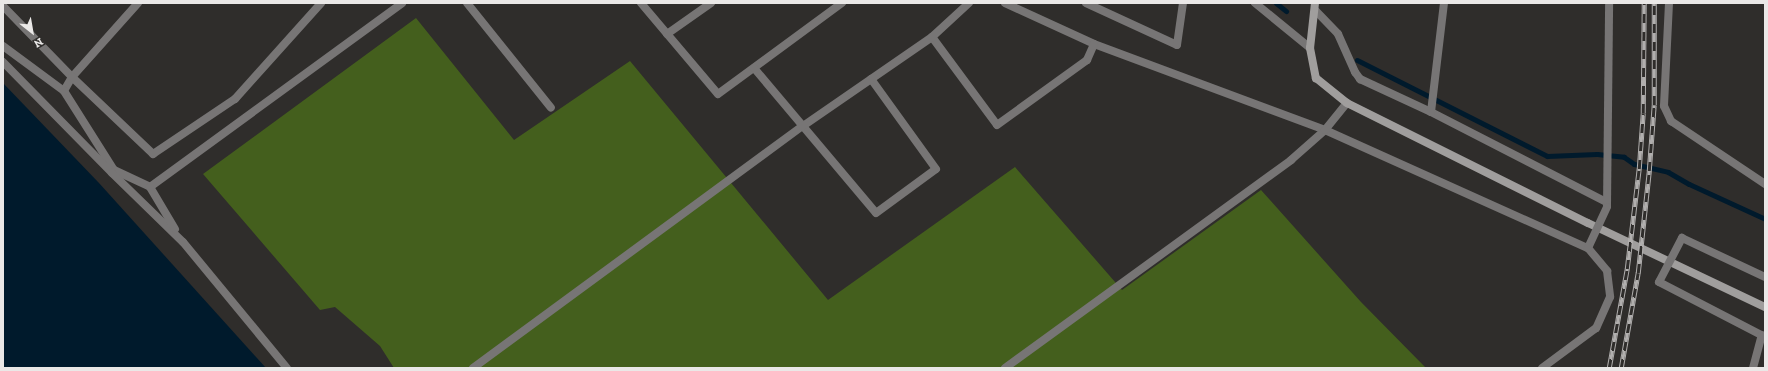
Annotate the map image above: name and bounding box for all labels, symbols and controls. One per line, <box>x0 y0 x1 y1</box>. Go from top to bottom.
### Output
north arrow <box>12 12 52 52</box>
text: N <box>32 35 45 50</box>

